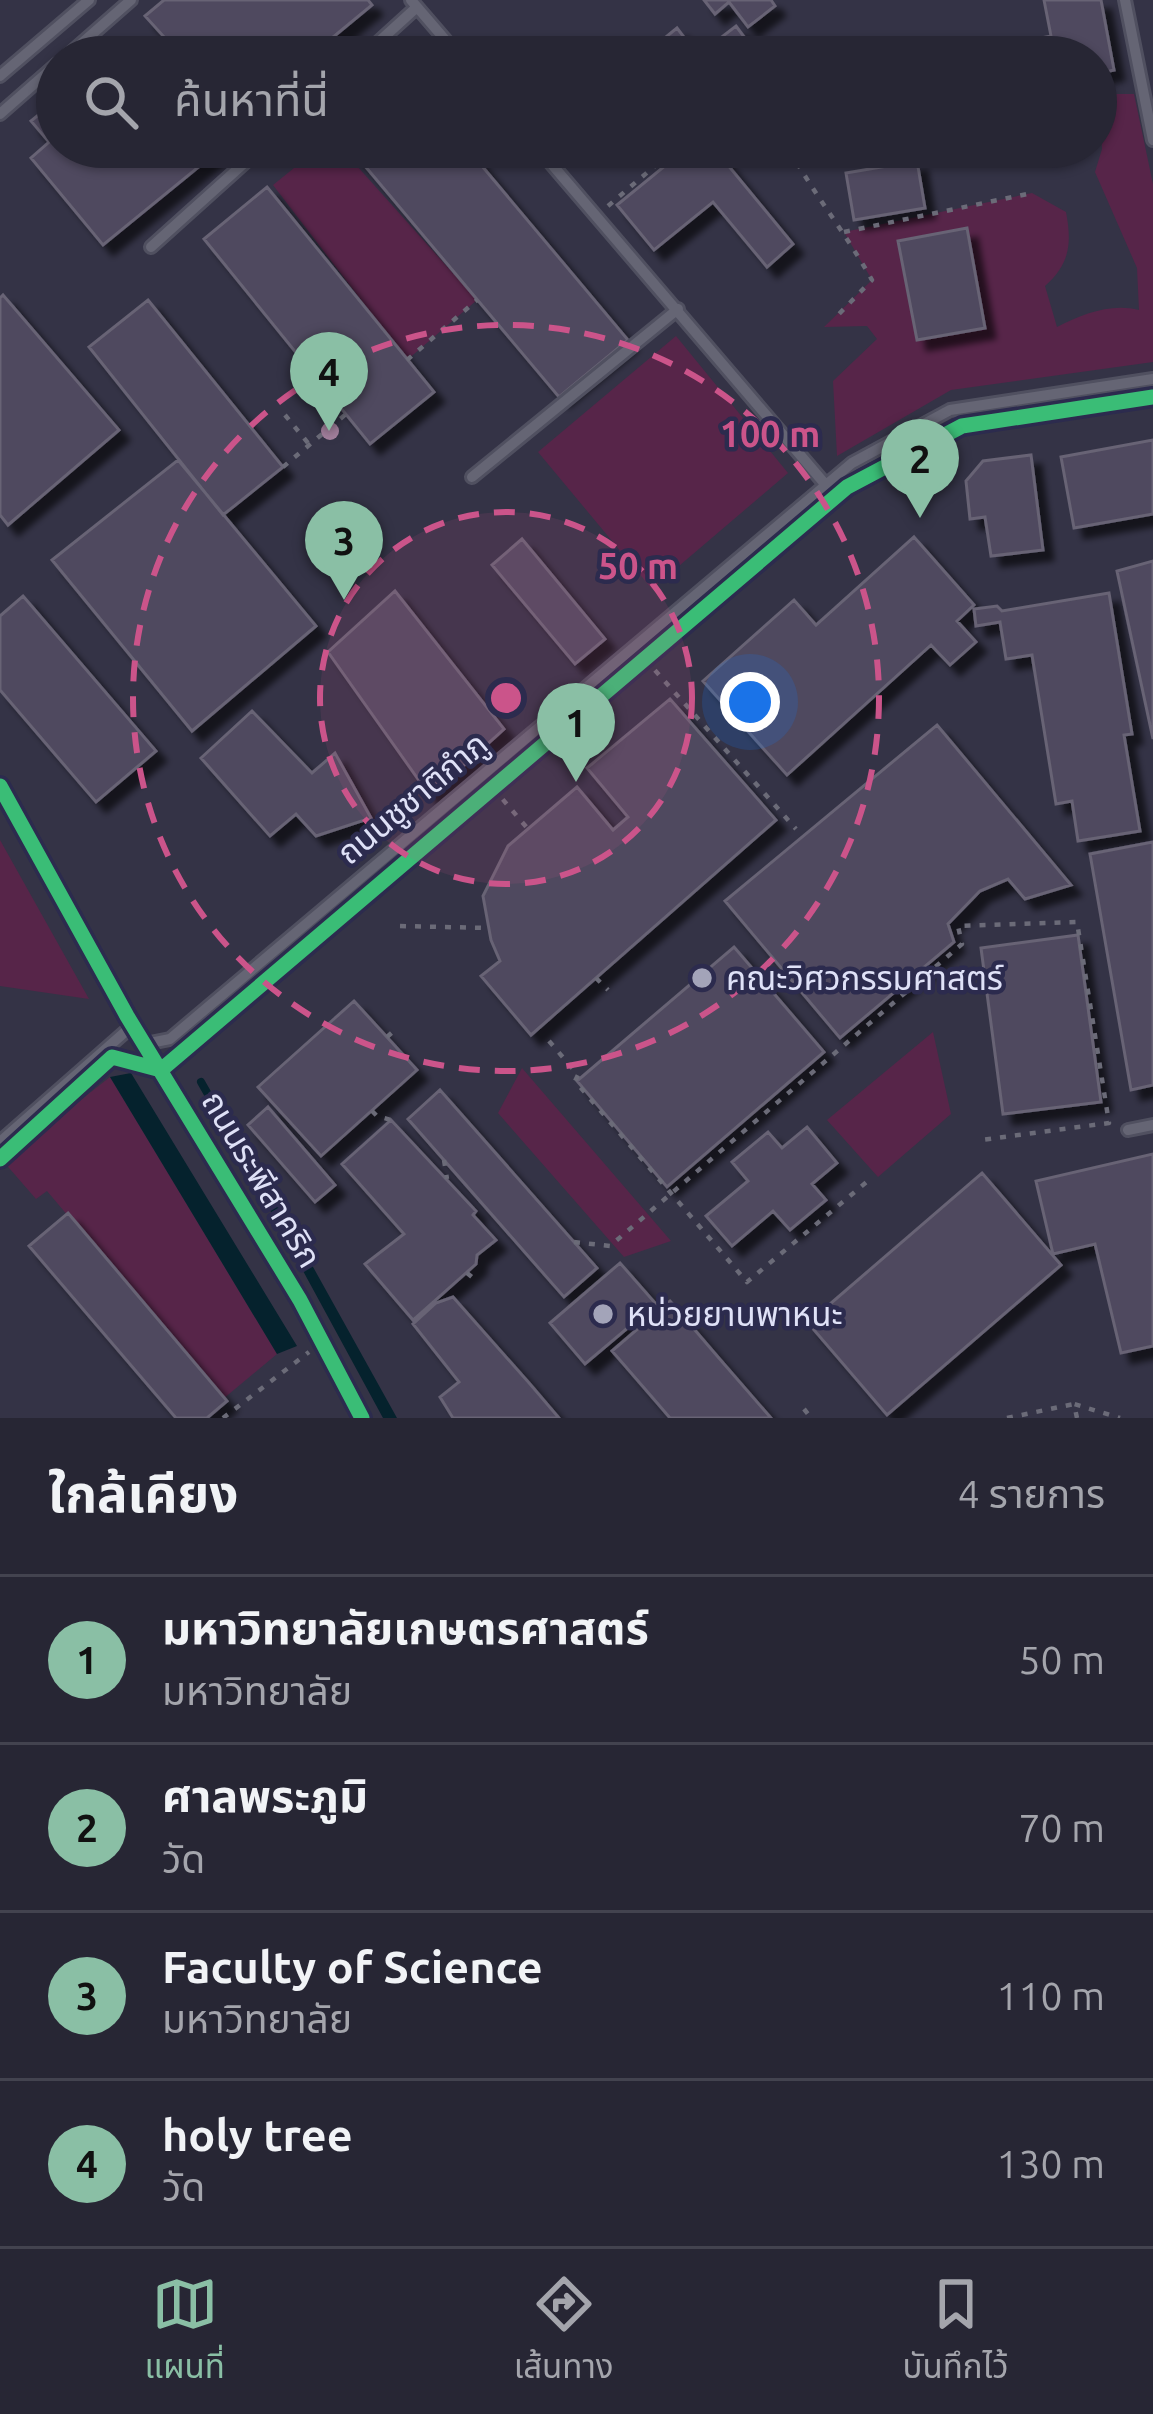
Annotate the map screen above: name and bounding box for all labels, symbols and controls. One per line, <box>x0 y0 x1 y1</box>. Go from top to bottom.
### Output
search box <box>36 36 1117 168</box>
icon: search <box>78 69 144 135</box>
text: ค้นหาที่นี่ <box>174 74 329 125</box>
pin: 4 <box>290 332 368 431</box>
text: 100 m <box>720 413 820 454</box>
pin: 2 <box>881 419 959 518</box>
pin: 3 <box>305 501 383 600</box>
text: 50 m <box>598 545 678 586</box>
your location <box>720 672 780 732</box>
centre of rings <box>485 677 527 719</box>
pin: 1 <box>537 683 615 782</box>
street label: ถนนชูชาติกำภู <box>329 724 496 873</box>
place label: คณะวิศวกรรมศาสตร์ <box>726 959 1005 996</box>
marker: คณะวิศวกรรมศาสตร์ <box>689 965 715 991</box>
street label: ถนนระพีสาคริก <box>195 1084 330 1274</box>
place label: หน่วยยานพาหนะ <box>627 1295 843 1332</box>
marker: หน่วยยานพาหนะ <box>590 1301 616 1327</box>
text: ใกล้เคียง <box>48 1464 238 1522</box>
text: 4 รายการ <box>958 1472 1105 1515</box>
text: มหาวิทยาลัยเกษตรศาสตร์ <box>162 1602 649 1653</box>
text: 1 <box>76 1638 98 1681</box>
text: 50 m <box>1018 1638 1105 1681</box>
text: มหาวิทยาลัย <box>162 1669 352 1712</box>
text: ศาลพระภูมิ <box>162 1770 368 1821</box>
text: 2 <box>76 1806 98 1849</box>
text: 70 m <box>1018 1806 1105 1849</box>
text: วัด <box>162 1837 205 1880</box>
text: Faculty of Science <box>162 1941 543 1992</box>
text: 3 <box>76 1974 98 2017</box>
text: 110 m <box>996 1974 1105 2017</box>
text: มหาวิทยาลัย <box>162 1997 352 2040</box>
text: holy tree <box>162 2109 353 2160</box>
text: 4 <box>76 2142 98 2185</box>
text: 130 m <box>996 2142 1105 2185</box>
text: วัด <box>162 2165 205 2208</box>
tab: แผนที่ <box>144 2271 225 2393</box>
tab: เส้นทาง <box>514 2271 614 2393</box>
tab: บันทึกไว้ <box>903 2271 1009 2393</box>

